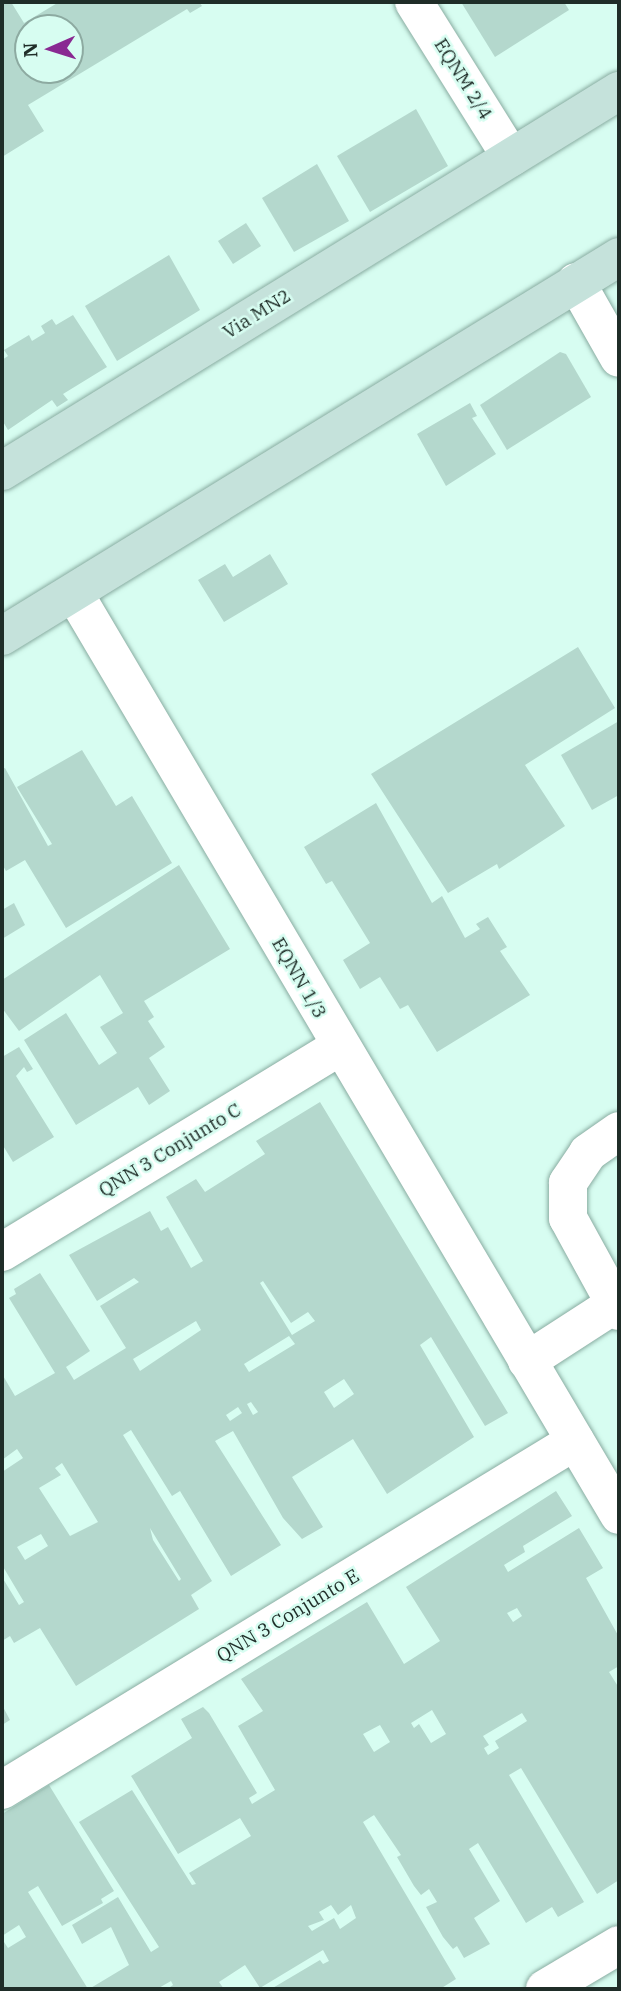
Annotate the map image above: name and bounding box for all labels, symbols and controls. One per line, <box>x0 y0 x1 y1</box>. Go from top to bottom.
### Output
north arrow <box>14 14 84 84</box>
street label: EQNM 2/4 <box>429 34 497 124</box>
text: N <box>18 42 42 58</box>
street label: Via MN2 <box>219 284 295 344</box>
street label: EQNN 1/3 <box>267 934 331 1022</box>
street label: QNN 3 Conjunto C <box>95 1098 245 1202</box>
street label: QNN 3 Conjunto E <box>213 1564 363 1668</box>

